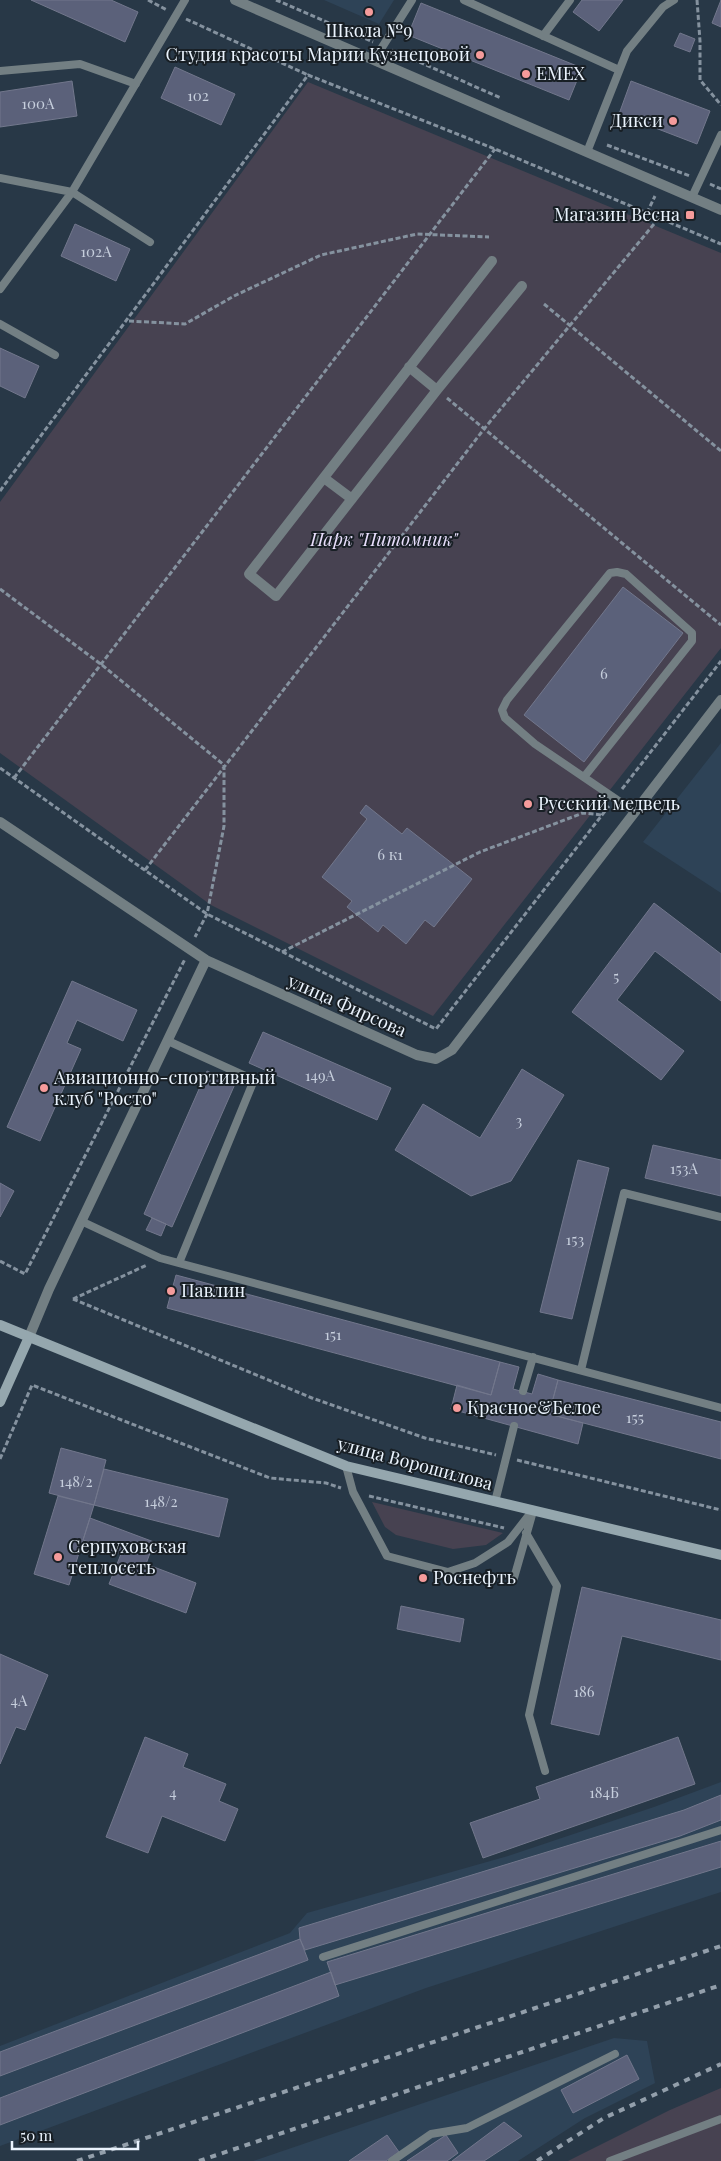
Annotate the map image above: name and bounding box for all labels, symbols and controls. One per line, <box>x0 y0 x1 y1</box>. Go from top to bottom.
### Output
marker: Школа №9 <box>363 6 375 18</box>
place label: Школа №9 <box>326 18 412 42</box>
place label: Студия красоты Марии Кузнецовой <box>166 42 470 66</box>
marker: Студия красоты Марии Кузнецовой <box>474 49 486 61</box>
place label: EMEX <box>536 61 586 85</box>
marker: EMEX <box>520 68 532 80</box>
house number: 102 <box>187 85 209 105</box>
house number: 100А <box>21 93 55 113</box>
place label: Дикси <box>610 108 663 132</box>
marker: Дикси <box>667 115 679 127</box>
place label: Магазин Весна <box>554 202 680 226</box>
marker: Магазин Весна <box>684 209 696 221</box>
house number: 102А <box>80 241 112 261</box>
park label: Парк "Питомник" <box>309 527 459 551</box>
house number: 6 <box>600 663 608 683</box>
place label: Русский медведь <box>538 791 680 815</box>
marker: Русский медведь <box>522 798 534 810</box>
house number: 6 к1 <box>377 844 403 864</box>
house number: 5 <box>613 966 619 986</box>
street label: улица Фирсова <box>283 968 411 1042</box>
place label: Авиационно-спортивный клуб "Росто" <box>53 1065 276 1110</box>
house number: 149А <box>305 1065 336 1085</box>
marker: Авиационно-спортивный клуб "Росто" <box>38 1082 50 1094</box>
house number: 3 <box>516 1110 523 1130</box>
house number: 153А <box>670 1158 698 1178</box>
house number: 153 <box>566 1229 584 1249</box>
place label: Павлин <box>181 1278 245 1302</box>
marker: Павлин <box>165 1285 177 1297</box>
house number: 151 <box>324 1324 342 1344</box>
place label: Красное&Белое <box>467 1395 601 1419</box>
marker: Красное&Белое <box>451 1402 463 1414</box>
house number: 155 <box>626 1407 644 1427</box>
street label: улица Ворошилова <box>334 1431 496 1495</box>
house number: 148/2 <box>59 1471 93 1491</box>
house number: 148/2 <box>144 1491 178 1511</box>
place label: Серпуховская теплосеть <box>68 1534 187 1579</box>
marker: Серпуховская теплосеть <box>52 1551 64 1563</box>
place label: Роснефть <box>433 1565 516 1589</box>
marker: Роснефть <box>417 1572 429 1584</box>
house number: 186 <box>573 1681 595 1701</box>
house number: 4А <box>11 1690 28 1710</box>
house number: 4 <box>169 1782 177 1802</box>
house number: 184Б <box>589 1782 619 1802</box>
scale bar <box>12 2118 139 2150</box>
text: 50 m <box>20 2125 53 2145</box>

